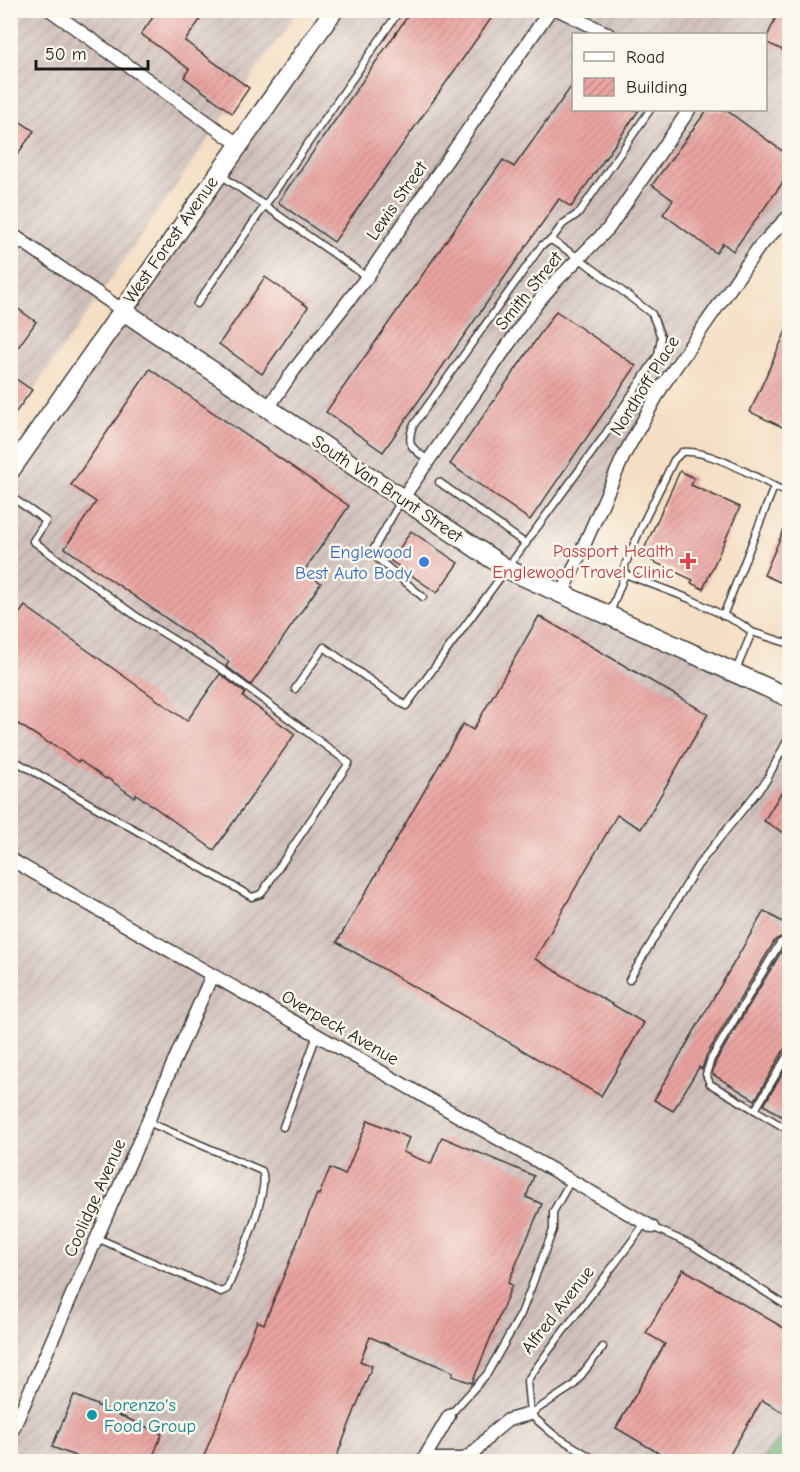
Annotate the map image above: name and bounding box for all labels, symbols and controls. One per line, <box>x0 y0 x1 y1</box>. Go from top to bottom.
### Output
scale bar <box>36 33 148 71</box>
legend <box>572 33 767 111</box>
text: 50 m <box>45 44 87 65</box>
text: Road <box>626 47 665 68</box>
text: Building <box>626 77 688 98</box>
street label: Lewis Street <box>362 157 432 244</box>
street label: West Forest Avenue <box>119 172 223 308</box>
street label: Smith Street <box>491 247 568 334</box>
street label: Nordhoff Place <box>606 332 684 440</box>
street label: South Van Brunt Street <box>308 431 467 548</box>
place label: Passport Health Englewood Travel Clinic <box>492 541 674 583</box>
place label: Englewood Best Auto Body <box>295 542 413 584</box>
marker: Passport Health Englewood Travel Clinic <box>679 552 697 570</box>
marker: Englewood Best Auto Body <box>417 555 431 569</box>
street label: Overpeck Avenue <box>278 986 402 1070</box>
street label: Coolidge Avenue <box>60 1136 130 1260</box>
street label: Alfred Avenue <box>517 1262 599 1358</box>
place label: Lorenzo's Food Group <box>104 1395 196 1437</box>
marker: Lorenzo's Food Group <box>85 1408 99 1422</box>

